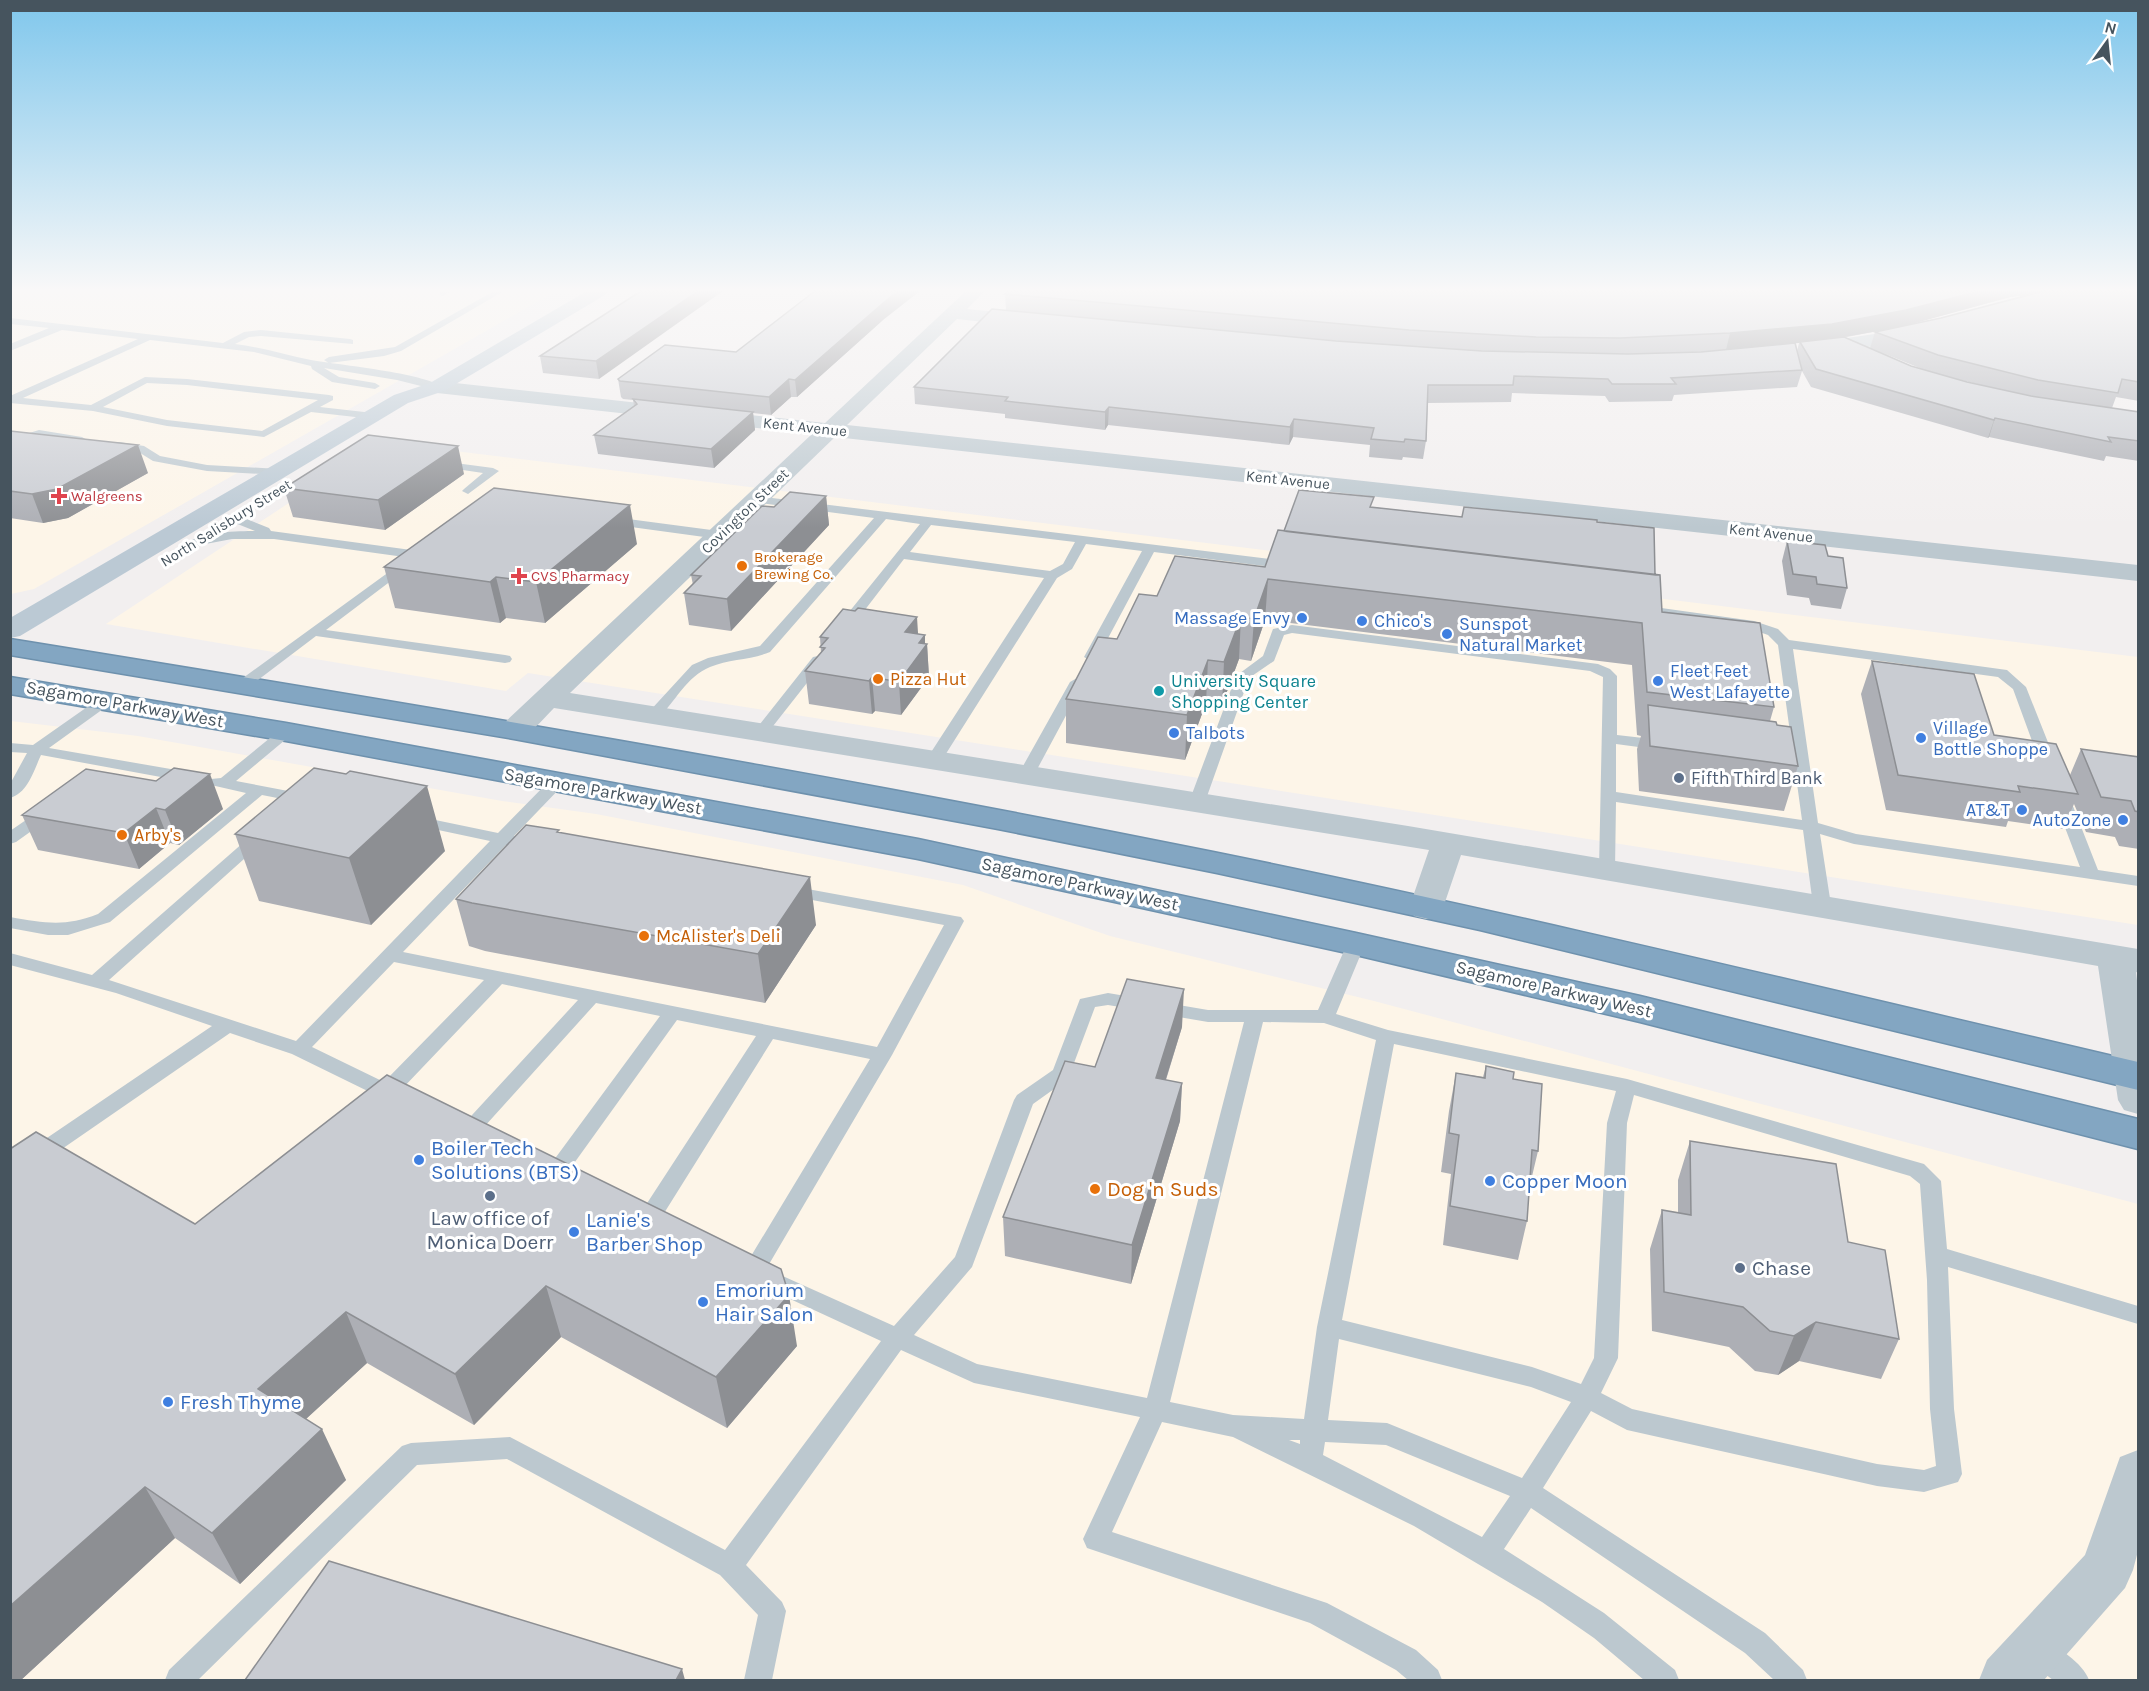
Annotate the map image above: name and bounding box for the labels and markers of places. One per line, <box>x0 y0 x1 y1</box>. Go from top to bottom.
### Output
place label: Walgreens <box>71 487 143 505</box>
marker: Walgreens <box>52 489 66 503</box>
place label: Brokerage Brewing Co. <box>754 548 833 583</box>
marker: Brokerage Brewing Co. <box>735 559 749 573</box>
place label: CVS Pharmacy <box>531 567 629 585</box>
marker: CVS Pharmacy <box>512 569 526 583</box>
place label: Massage Envy <box>1174 607 1291 629</box>
place label: Chico's <box>1374 610 1432 632</box>
marker: Massage Envy <box>1295 611 1309 625</box>
place label: Sunspot Natural Market <box>1459 613 1583 656</box>
marker: Chico's <box>1355 614 1369 628</box>
marker: Sunspot Natural Market <box>1440 627 1454 641</box>
place label: Fleet Feet West Lafayette <box>1670 660 1790 703</box>
place label: Pizza Hut <box>890 668 967 690</box>
place label: University Square Shopping Center <box>1171 670 1316 713</box>
marker: Pizza Hut <box>871 672 885 686</box>
marker: Fleet Feet West Lafayette <box>1651 674 1665 688</box>
marker: University Square Shopping Center <box>1152 684 1166 698</box>
place label: Village Bottle Shoppe <box>1933 717 2048 760</box>
place label: Talbots <box>1186 722 1245 744</box>
marker: Talbots <box>1167 726 1181 740</box>
marker: Village Bottle Shoppe <box>1914 731 1928 745</box>
place label: Fifth Third Bank <box>1691 767 1823 789</box>
marker: Fifth Third Bank <box>1672 771 1686 785</box>
place label: AT&T <box>1966 799 2010 821</box>
marker: AT&T <box>2015 803 2029 817</box>
place label: AutoZone <box>2033 809 2111 831</box>
marker: AutoZone <box>2116 813 2130 827</box>
place label: Arby's <box>134 824 182 846</box>
marker: Arby's <box>115 828 129 842</box>
place label: McAlister's Deli <box>656 925 781 947</box>
marker: McAlister's Deli <box>637 929 651 943</box>
place label: Boiler Tech Solutions (BTS) <box>431 1136 579 1184</box>
marker: Boiler Tech Solutions (BTS) <box>412 1153 426 1167</box>
place label: Copper Moon <box>1502 1169 1628 1193</box>
marker: Copper Moon <box>1483 1174 1497 1188</box>
place label: Dog 'n Suds <box>1107 1177 1219 1201</box>
marker: Dog 'n Suds <box>1088 1182 1102 1196</box>
marker: Law office of Monica Doerr <box>483 1189 497 1203</box>
place label: Law office of Monica Doerr <box>427 1206 554 1254</box>
place label: Lanie's Barber Shop <box>586 1208 703 1256</box>
marker: Lanie's Barber Shop <box>567 1225 581 1239</box>
place label: Chase <box>1752 1256 1811 1280</box>
marker: Chase <box>1733 1261 1747 1275</box>
place label: Emorium Hair Salon <box>715 1278 814 1326</box>
marker: Emorium Hair Salon <box>696 1295 710 1309</box>
place label: Fresh Thyme <box>180 1390 301 1414</box>
marker: Fresh Thyme <box>161 1395 175 1409</box>

